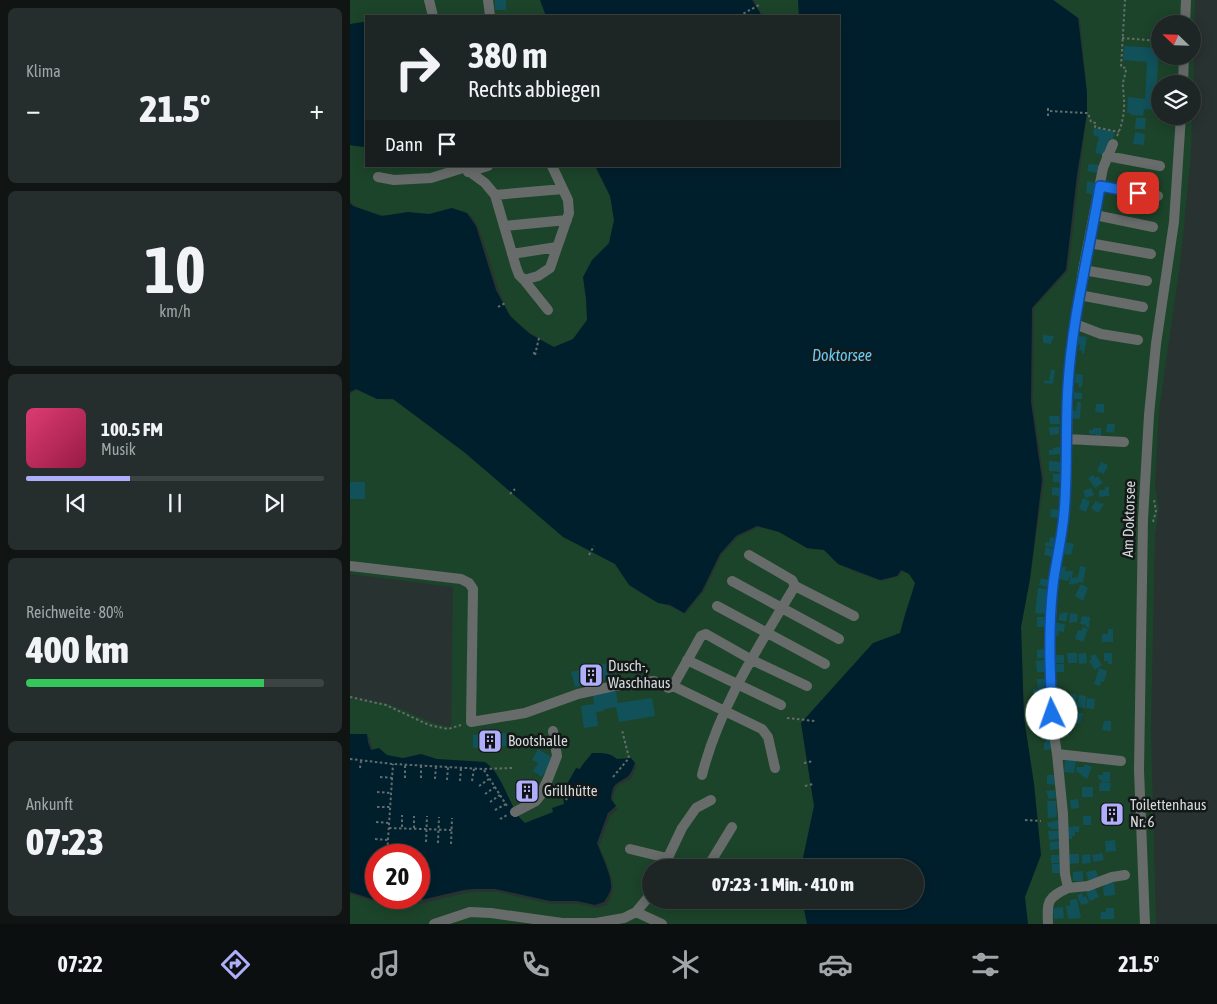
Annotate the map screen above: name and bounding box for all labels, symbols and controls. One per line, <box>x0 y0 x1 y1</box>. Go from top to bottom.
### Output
north arrow <box>1151 15 1201 65</box>
map controls <box>1151 15 1201 125</box>
icon: right <box>385 35 450 100</box>
text: 380 m <box>468 35 547 75</box>
text: Klima <box>26 62 61 80</box>
button: layers <box>1151 75 1201 125</box>
text: Rechts abbiegen <box>468 76 601 102</box>
text: 21.5° <box>140 87 210 130</box>
text: − <box>26 93 41 125</box>
text: + <box>309 93 324 125</box>
icon: arrive <box>433 130 461 158</box>
text: Dann <box>385 133 423 155</box>
pin <box>1117 172 1159 214</box>
icon: arrive <box>1124 179 1152 207</box>
text: 10 <box>144 232 206 307</box>
text: km/h <box>159 302 191 320</box>
water label: Doktorsee <box>812 346 872 364</box>
text: 100.5 FM <box>101 418 163 440</box>
text: Musik <box>101 440 136 458</box>
street label: Am Doktorsee <box>1119 480 1138 558</box>
icon: previous <box>62 489 90 517</box>
icon: pause <box>161 489 189 517</box>
icon: next <box>260 489 288 517</box>
text: Reichweite · 80% <box>26 603 123 621</box>
text: 400 km <box>26 628 129 671</box>
place label: Dusch-, Waschhaus <box>608 657 670 691</box>
building icon: Dusch-, Waschhaus <box>578 662 604 688</box>
position arrow <box>1025 687 1077 739</box>
building icon: Bootshalle <box>477 728 503 754</box>
place label: Bootshalle <box>508 732 568 749</box>
building icon: Grillhütte <box>514 778 540 804</box>
place label: Grillhütte <box>544 782 598 799</box>
text: Ankunft <box>26 795 73 813</box>
place label: Toilettenhaus Nr. 6 <box>1130 796 1206 830</box>
building icon: Toilettenhaus Nr. 6 <box>1099 801 1125 827</box>
text: 07:23 <box>26 820 104 863</box>
speed limit sign: 20 <box>365 844 430 909</box>
text: 07:23 · 1 Min. · 410 m <box>712 873 854 895</box>
icon: directions <box>218 947 253 982</box>
icon: music <box>368 947 403 982</box>
icon: phone <box>518 947 553 982</box>
icon: climate <box>668 947 703 982</box>
icon: car <box>818 947 853 982</box>
icon: filters <box>968 947 1003 982</box>
text: 07:22 <box>58 951 103 977</box>
text: 21.5° <box>1118 951 1159 977</box>

